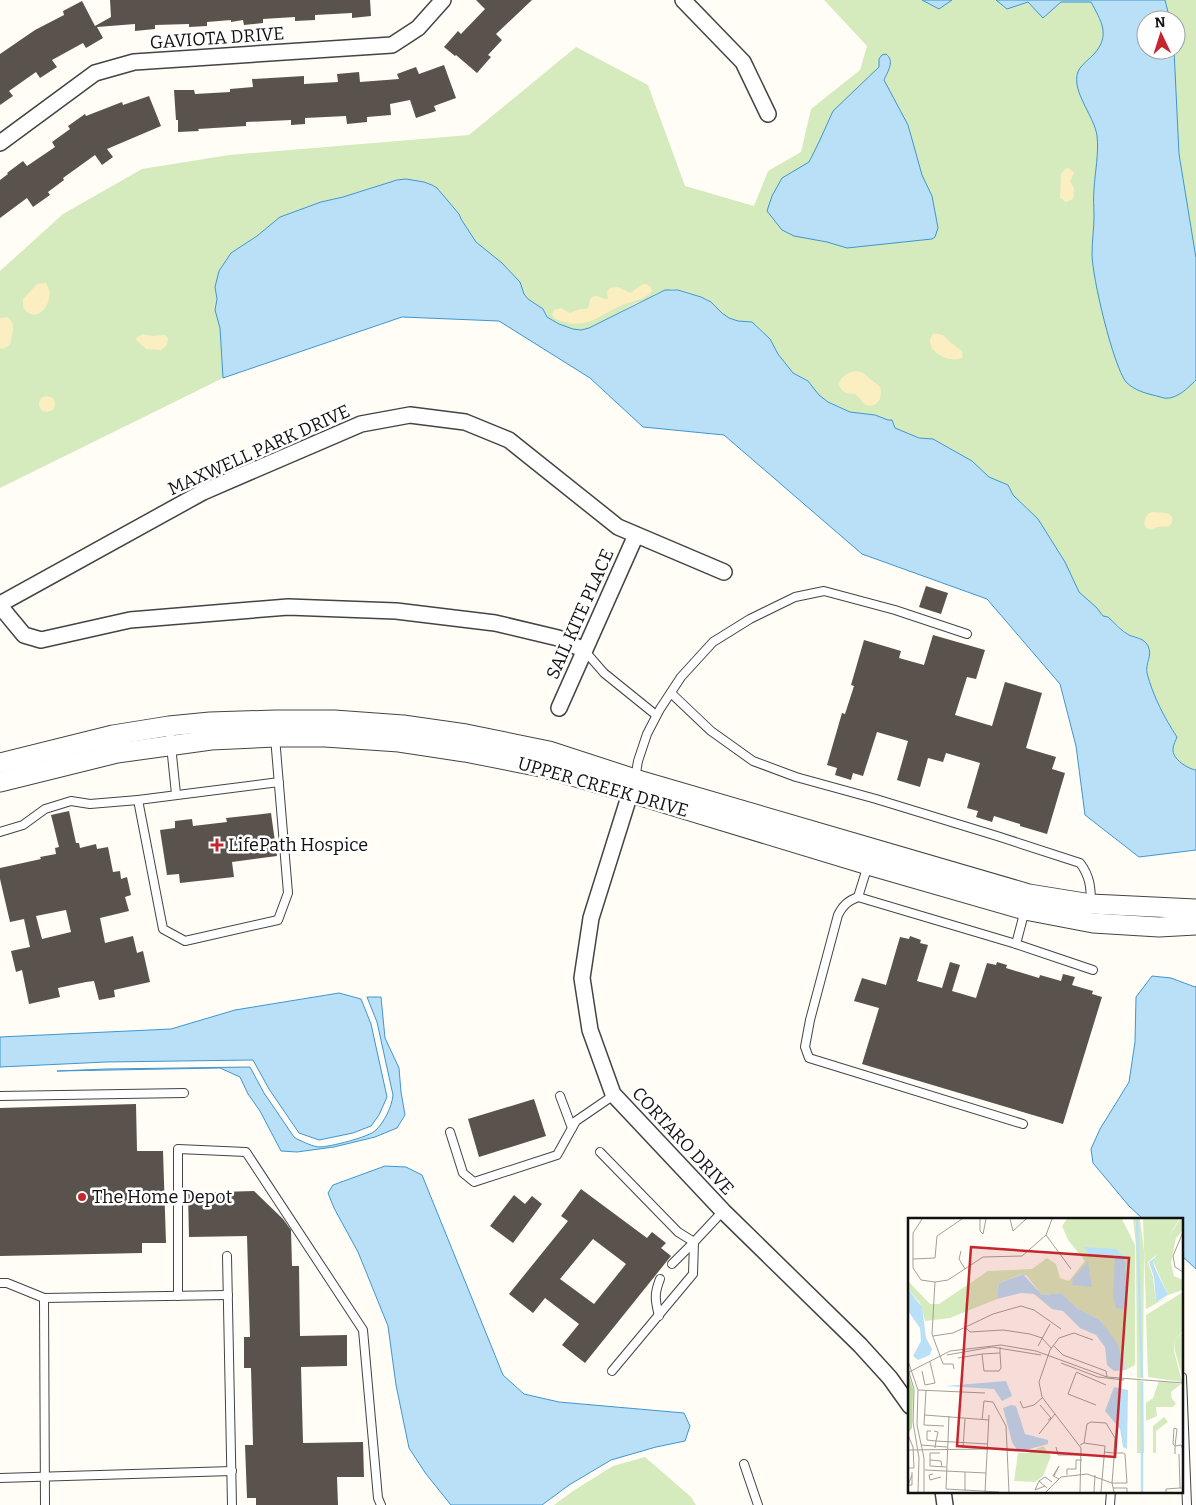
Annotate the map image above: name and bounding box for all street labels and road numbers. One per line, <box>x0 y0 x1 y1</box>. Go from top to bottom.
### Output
street label: GAVIOTA DRIVE <box>149 22 285 54</box>
street label: MAXWELL PARK DRIVE <box>165 400 353 500</box>
street label: SAIL KITE PLACE <box>541 545 619 683</box>
street label: UPPER CREEK DRIVE <box>515 752 691 822</box>
street label: CORTARO DRIVE <box>627 1082 739 1200</box>

